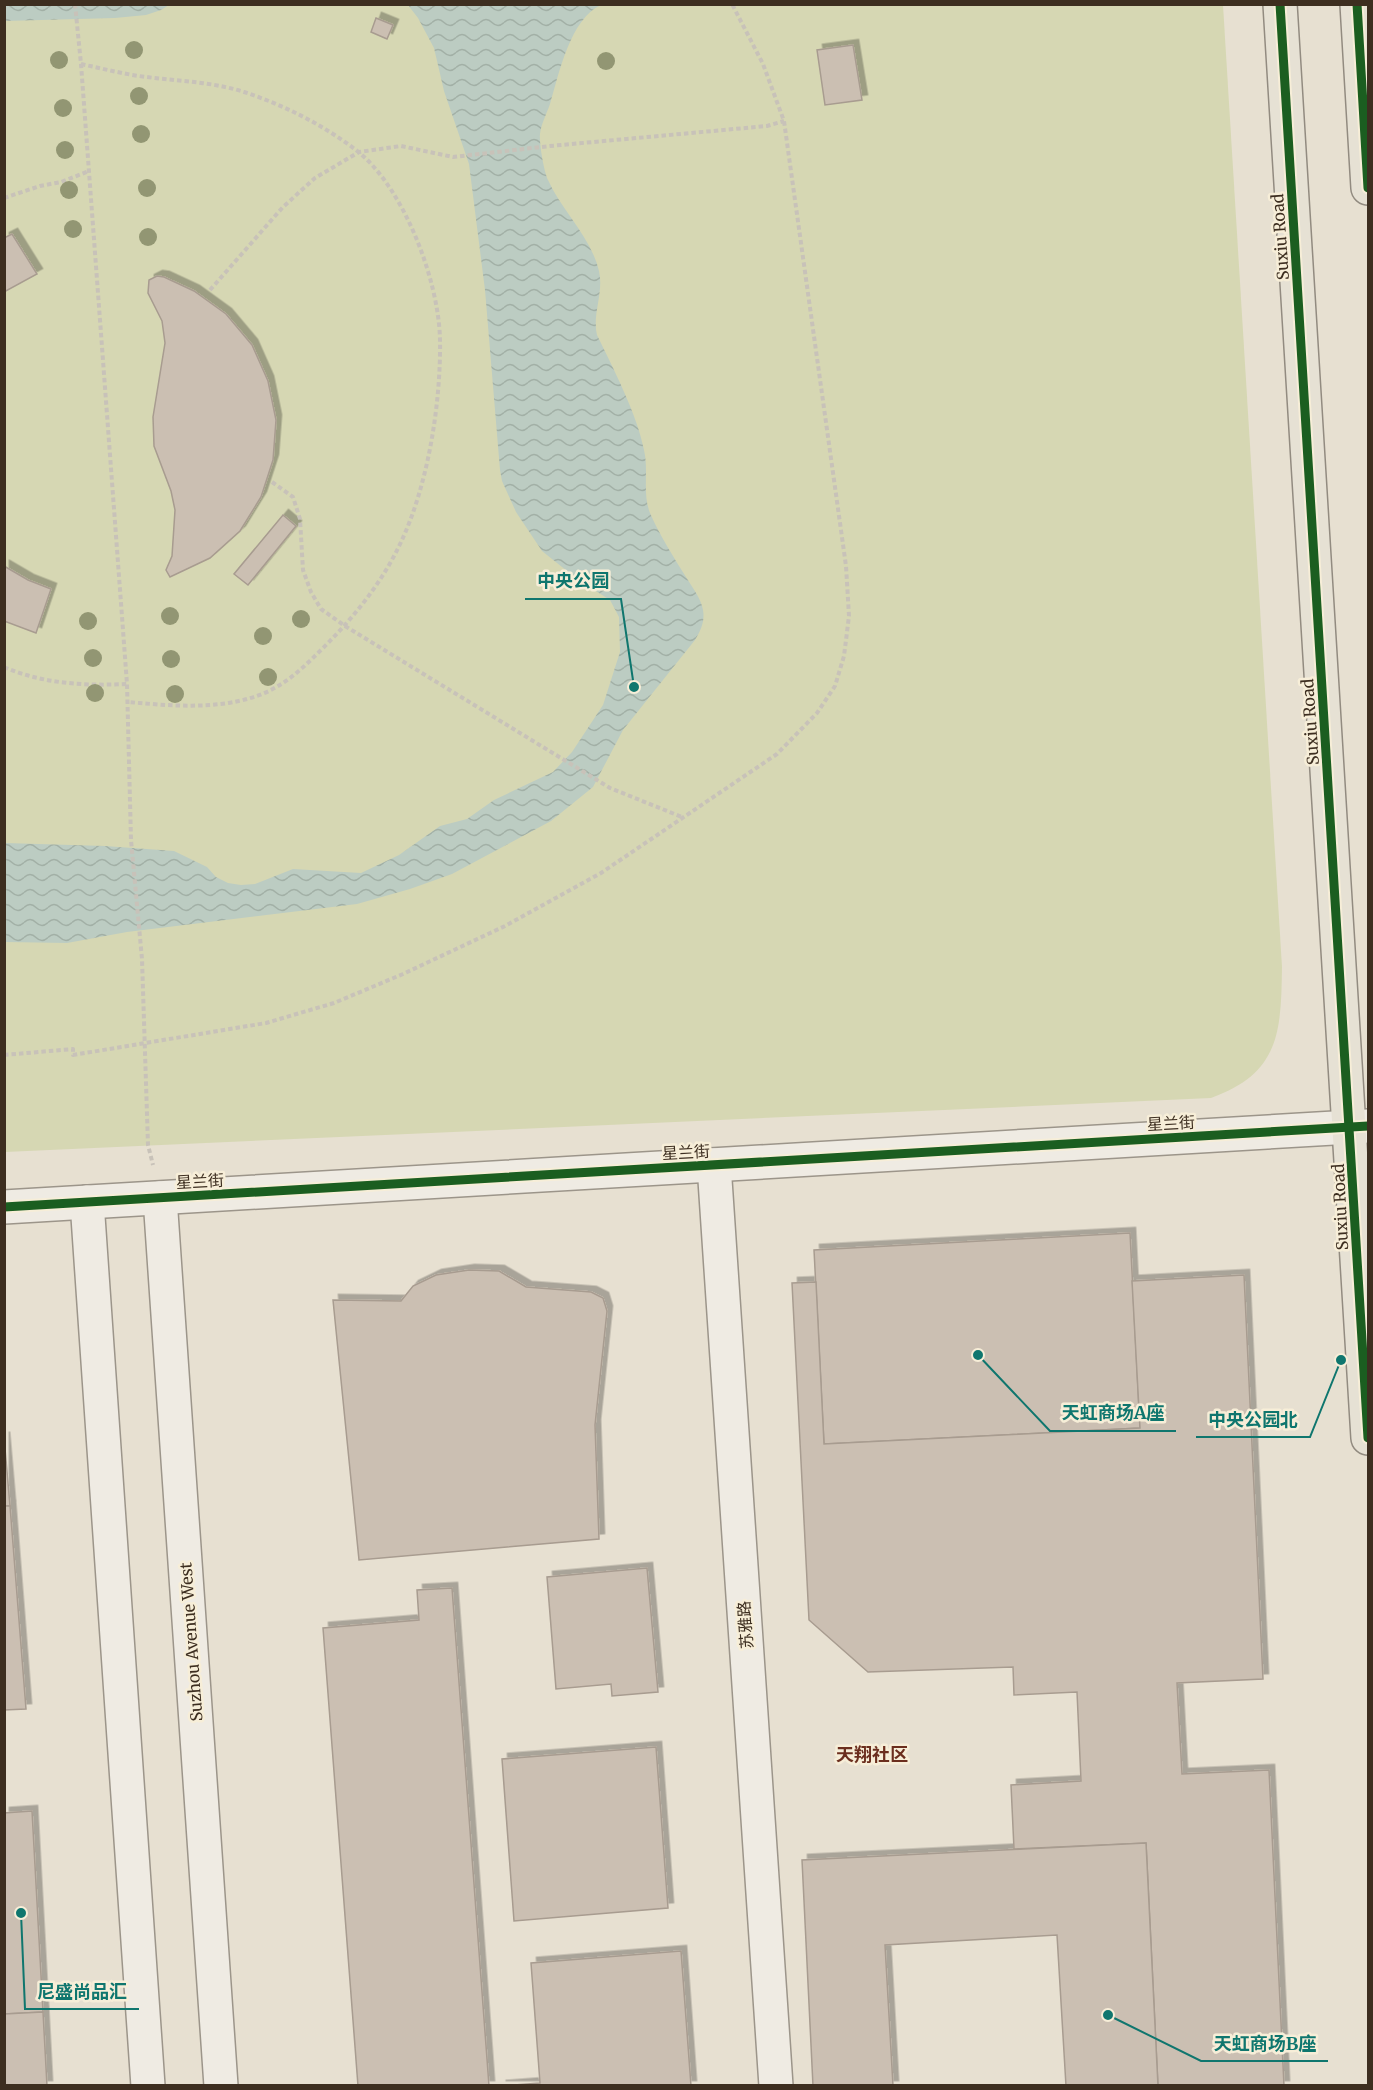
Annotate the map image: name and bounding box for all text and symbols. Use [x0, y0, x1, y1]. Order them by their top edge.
street label: Suxiu Road [1267, 193, 1293, 281]
callout: 中央公园 [525, 563, 621, 599]
text: 中央公园 [537, 569, 609, 592]
street label: Suxiu Road [1297, 678, 1323, 766]
street label: 星兰街 [1147, 1112, 1195, 1134]
street label: 星兰街 [662, 1141, 710, 1163]
street label: Suxiu Road [1328, 1163, 1352, 1251]
street label: 星兰街 [176, 1170, 224, 1192]
callout: 天虹商场A座 [1050, 1395, 1176, 1431]
text: 天虹商场A座 [1062, 1401, 1164, 1424]
callout: 中央公园北 [1196, 1401, 1310, 1437]
text: 中央公园北 [1208, 1408, 1298, 1431]
street label: Suzhou Avenue West [175, 1561, 207, 1722]
street label: 苏雅路 [733, 1600, 757, 1650]
district label: 天翔社区 [836, 1743, 908, 1766]
callout: 尼盛尚品汇 [25, 1973, 139, 2009]
text: 尼盛尚品汇 [37, 1980, 127, 2003]
callout: 天虹商场B座 [1201, 2025, 1328, 2061]
text: 天虹商场B座 [1214, 2032, 1316, 2055]

